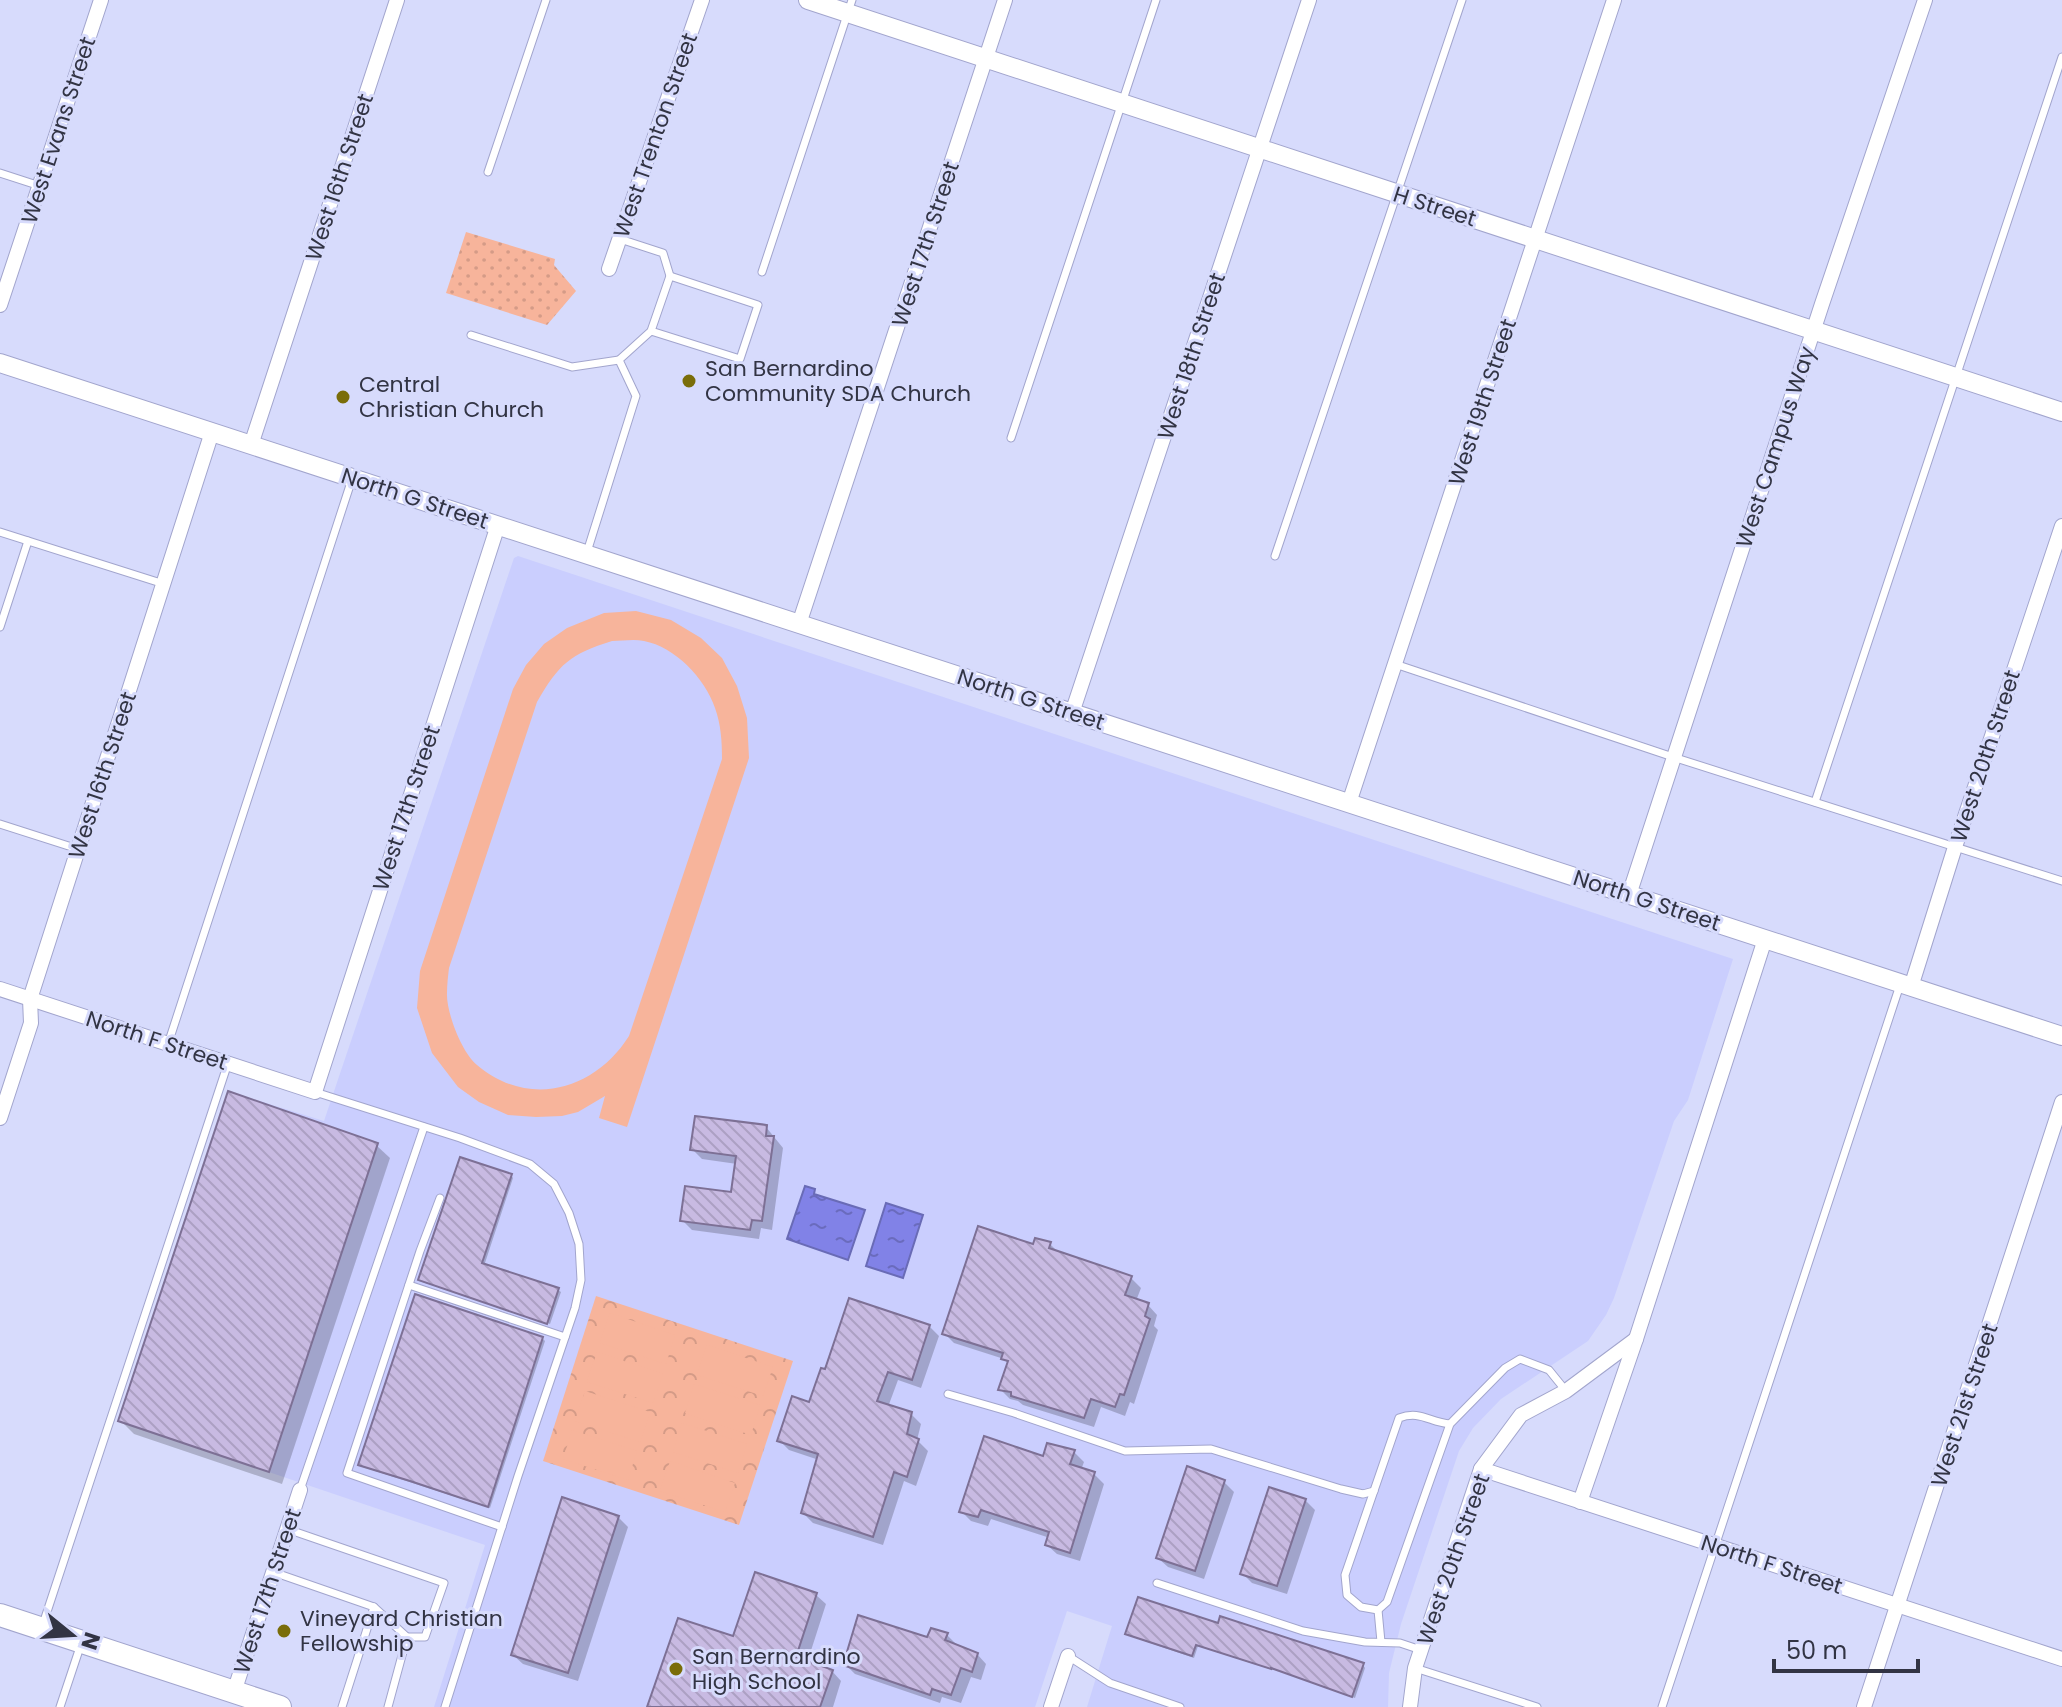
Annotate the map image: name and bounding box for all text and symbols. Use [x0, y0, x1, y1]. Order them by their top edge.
street label: West Trenton Street [606, 29, 705, 242]
street label: West Evans Street [14, 33, 103, 228]
street label: West 16th Street [298, 90, 381, 265]
street label: West 17th Street [884, 158, 967, 331]
street label: H Street [1389, 179, 1480, 234]
street label: West 18th Street [1150, 269, 1233, 444]
street label: West 19th Street [1441, 315, 1524, 490]
street label: West Campus Way [1728, 342, 1823, 552]
place label: San Bernardino Community SDA Church [705, 353, 971, 409]
place label: Central Christian Church [359, 369, 544, 425]
marker: San Bernardino Community SDA Church [680, 372, 698, 390]
marker: Central Christian Church [334, 388, 352, 406]
street label: North G Street [337, 460, 492, 537]
street label: North G Street [953, 661, 1108, 738]
street label: West 20th Street [1943, 666, 2028, 846]
street label: West 16th Street [61, 688, 144, 863]
street label: West 17th Street [365, 722, 448, 895]
street label: North G Street [1569, 862, 1724, 939]
street label: North F Street [82, 1003, 232, 1078]
street label: West 21st Street [1923, 1320, 2005, 1491]
street label: West 20th Street [1410, 1469, 1497, 1649]
street label: West 17th Street [226, 1505, 309, 1678]
street label: North F Street [1697, 1527, 1847, 1602]
north arrow [32, 1595, 112, 1675]
place label: Vineyard Christian Fellowship [300, 1603, 503, 1659]
marker: Vineyard Christian Fellowship [275, 1622, 293, 1640]
scale bar [1774, 1623, 1918, 1673]
text: N [73, 1628, 108, 1654]
text: 50 m [1786, 1634, 1847, 1667]
place label: San Bernardino High School [692, 1641, 861, 1697]
marker: San Bernardino High School [667, 1660, 685, 1678]

